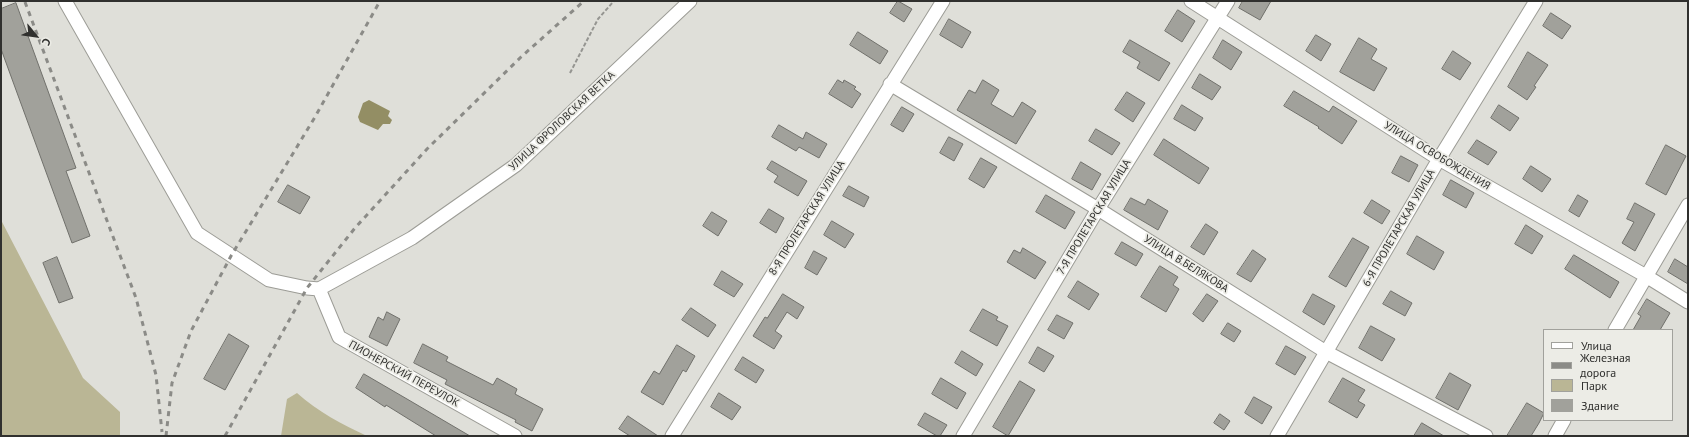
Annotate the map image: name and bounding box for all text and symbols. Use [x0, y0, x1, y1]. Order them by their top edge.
north arrow [16, 16, 56, 56]
text: С [39, 36, 54, 48]
street label: УЛИЦА ФРОЛОВСКАЯ ВЕТКА [506, 68, 618, 174]
street label: УЛИЦА ОСВОБОЖДЕНИЯ [1381, 119, 1493, 193]
street label: 7-Я ПРОЛЕТАРСКАЯ УЛИЦА [1054, 157, 1134, 277]
street label: 8-Я ПРОЛЕТАРСКАЯ УЛИЦА [766, 158, 848, 278]
street label: 6-Я ПРОЛЕТАРСКАЯ УЛИЦА [1360, 167, 1438, 289]
street label: УЛИЦА В.БЕЛЯКОВА [1141, 233, 1231, 295]
legend [1543, 329, 1673, 421]
street label: ПИОНЕРСКИЙ ПЕРЕУЛОК [346, 338, 462, 410]
text: Улица [1581, 338, 1612, 353]
text: Железная дорога [1580, 350, 1631, 380]
text: Парк [1581, 378, 1607, 393]
text: Здание [1581, 398, 1619, 413]

